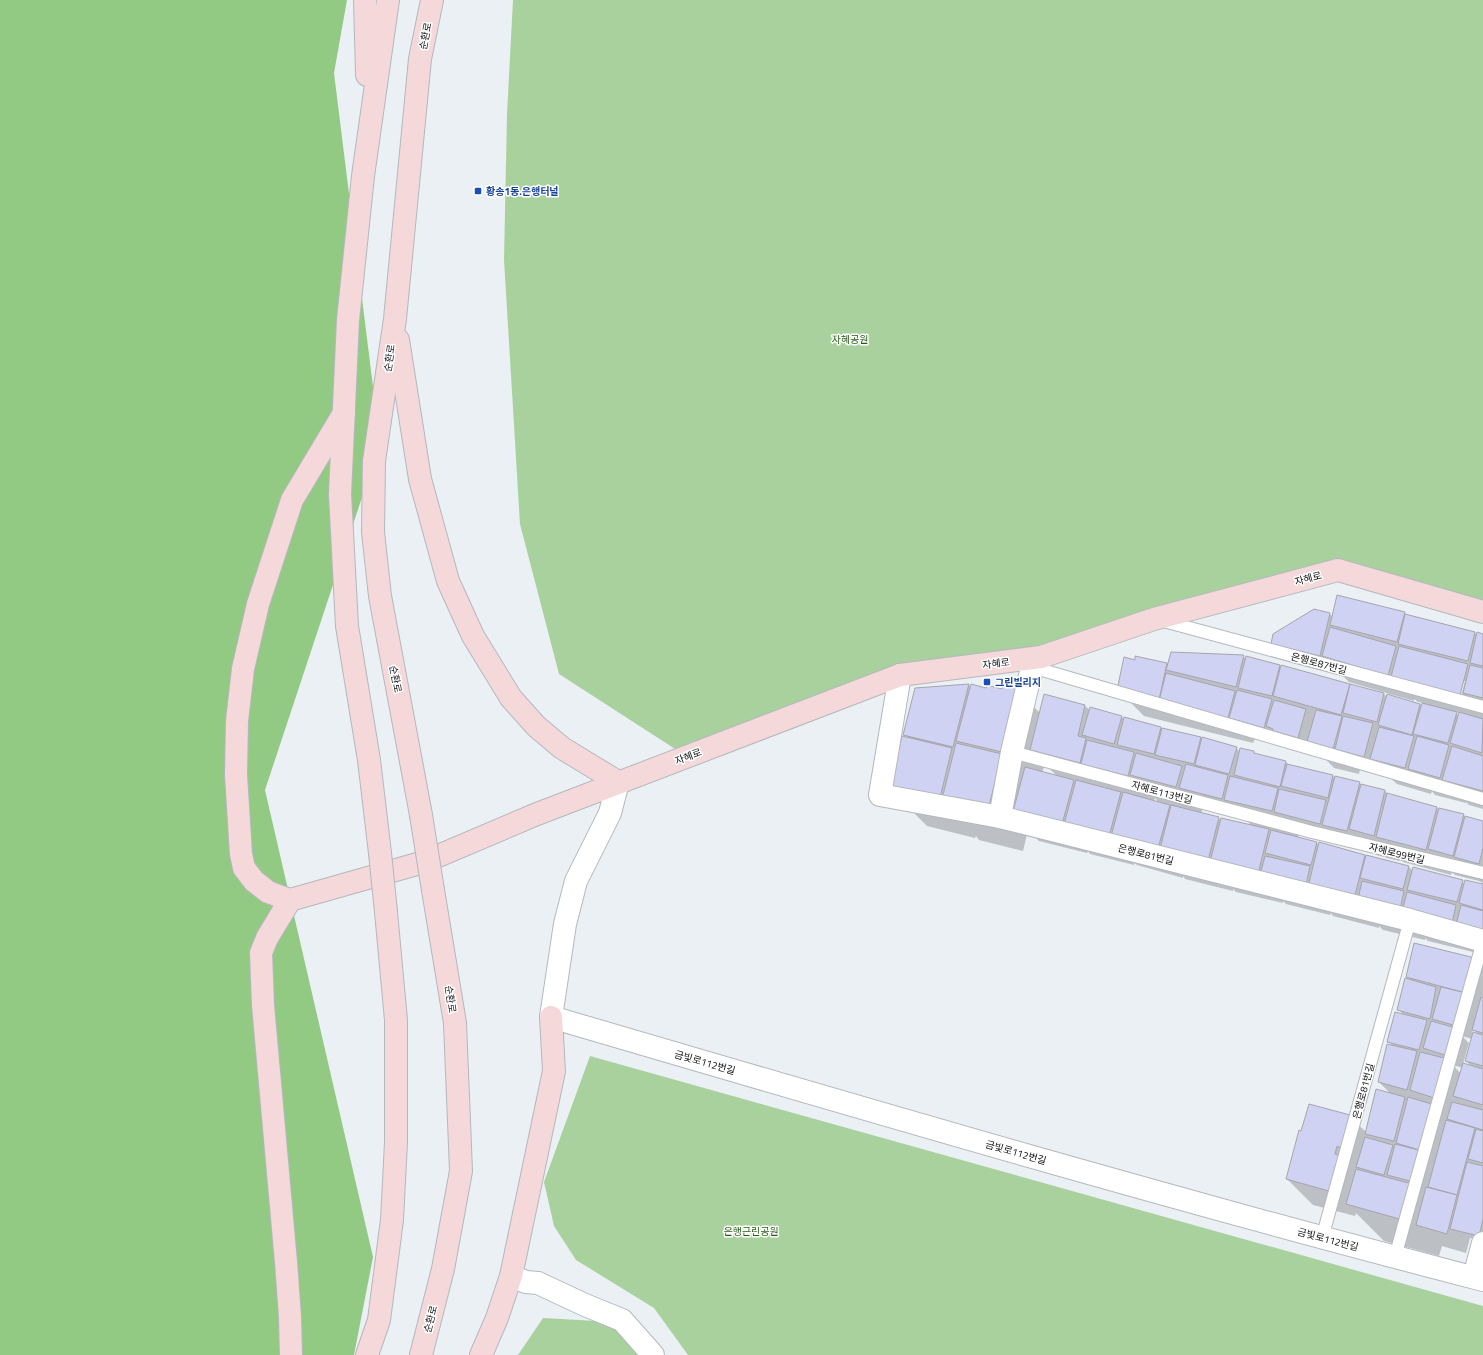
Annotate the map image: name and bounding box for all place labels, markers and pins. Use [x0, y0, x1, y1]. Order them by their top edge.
place label: 황송1동.은행터널 [486, 184, 559, 199]
marker: 황송1동.은행터널 [473, 186, 483, 196]
place label: 그린빌리지 [995, 675, 1041, 690]
marker: 그린빌리지 [982, 677, 992, 687]

